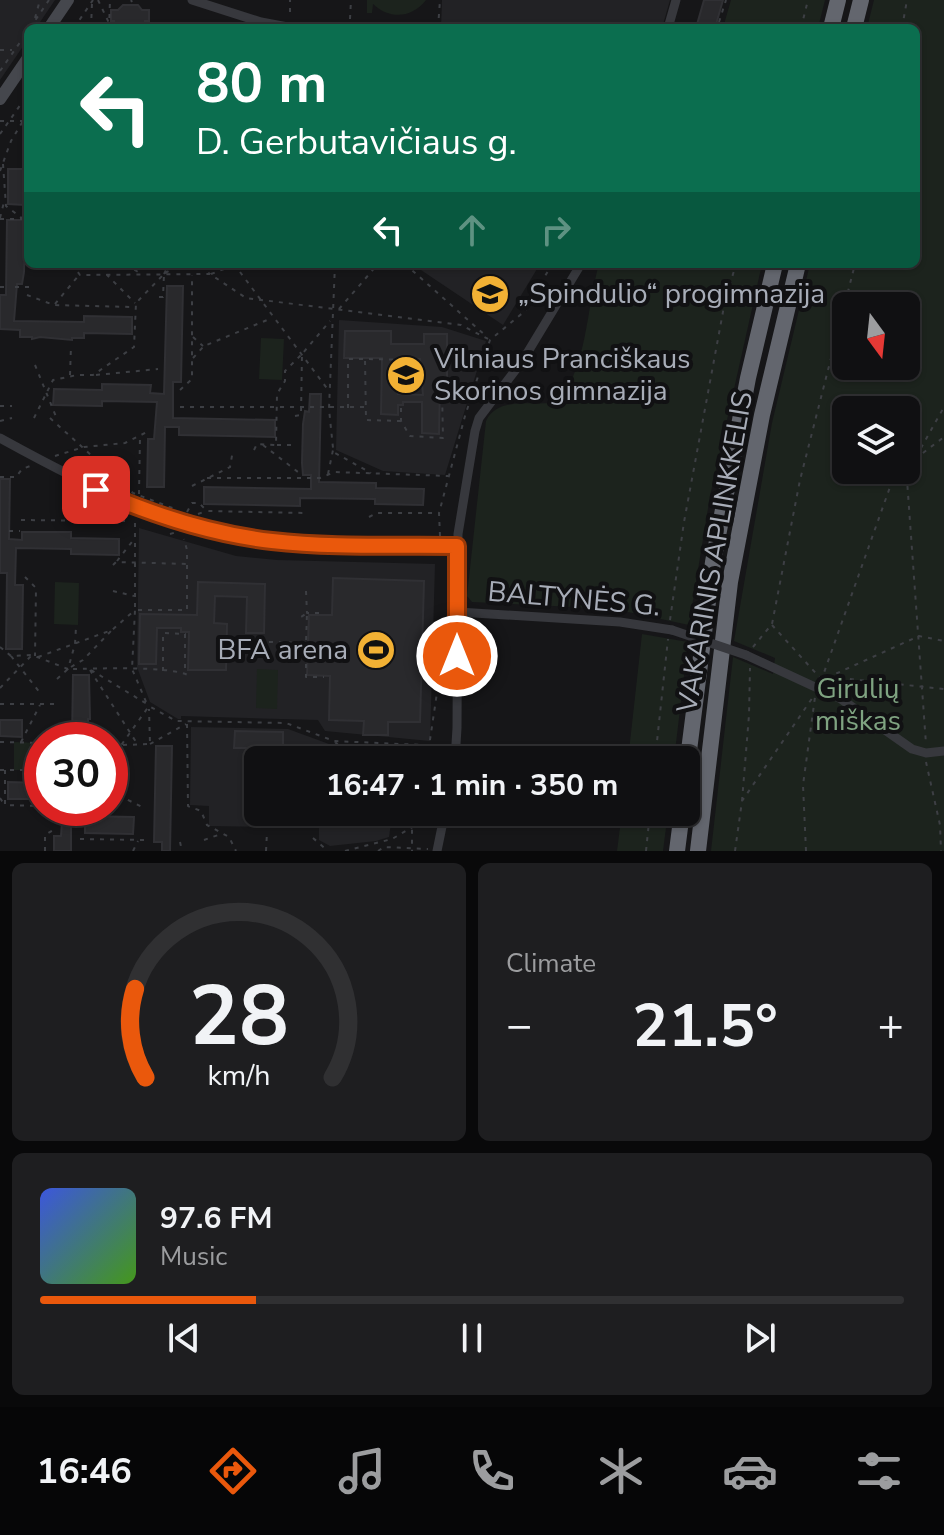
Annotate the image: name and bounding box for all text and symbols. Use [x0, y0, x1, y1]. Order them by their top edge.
text: 80 m [196, 45, 327, 122]
icon: left [64, 56, 168, 160]
text: D. Gerbutavičiaus g. [196, 118, 517, 167]
icon: left [366, 208, 410, 252]
icon: ahead [450, 208, 494, 252]
icon: right [534, 208, 578, 252]
school or university icon: „Spindulio“ progimnazija [469, 273, 511, 315]
place label: „Spindulio“ progimnazija [518, 275, 825, 313]
north arrow [832, 292, 920, 380]
map controls [832, 292, 920, 484]
place label: Vilniaus Pranciškaus Skorinos gimnazija [433, 340, 691, 410]
school or university icon: Vilniaus Pranciškaus Skorinos gimnazija [385, 354, 427, 396]
street label: VAKARINIS APLINKKELIS [668, 388, 762, 717]
button: layers [832, 396, 920, 484]
pin [62, 456, 130, 524]
icon: arrive [74, 468, 118, 512]
street label: BALTYNĖS G. [486, 573, 662, 625]
position arrow [415, 614, 499, 698]
sports icon: BFA arena [355, 629, 397, 671]
place label: BFA arena [217, 631, 348, 669]
park label: Girulių miškas [815, 670, 901, 740]
speed limit sign: 30 [24, 722, 128, 826]
text: 16:47 · 1 min · 350 m [326, 765, 618, 806]
text: Climate [506, 946, 596, 981]
text: 28 [189, 960, 289, 1073]
text: 21.5° [632, 985, 778, 1067]
text: − [506, 996, 532, 1056]
text: + [878, 996, 904, 1056]
text: km/h [208, 1056, 270, 1095]
text: 97.6 FM [160, 1198, 272, 1239]
text: Music [160, 1239, 227, 1274]
icon: previous [162, 1316, 206, 1360]
icon: pause [450, 1316, 494, 1360]
icon: next [738, 1316, 782, 1360]
icon: directions [205, 1443, 261, 1499]
icon: music [334, 1443, 390, 1499]
icon: phone [464, 1443, 520, 1499]
icon: climate [593, 1443, 649, 1499]
icon: car [722, 1443, 778, 1499]
icon: filters [851, 1443, 907, 1499]
text: 16:46 [37, 1447, 132, 1496]

